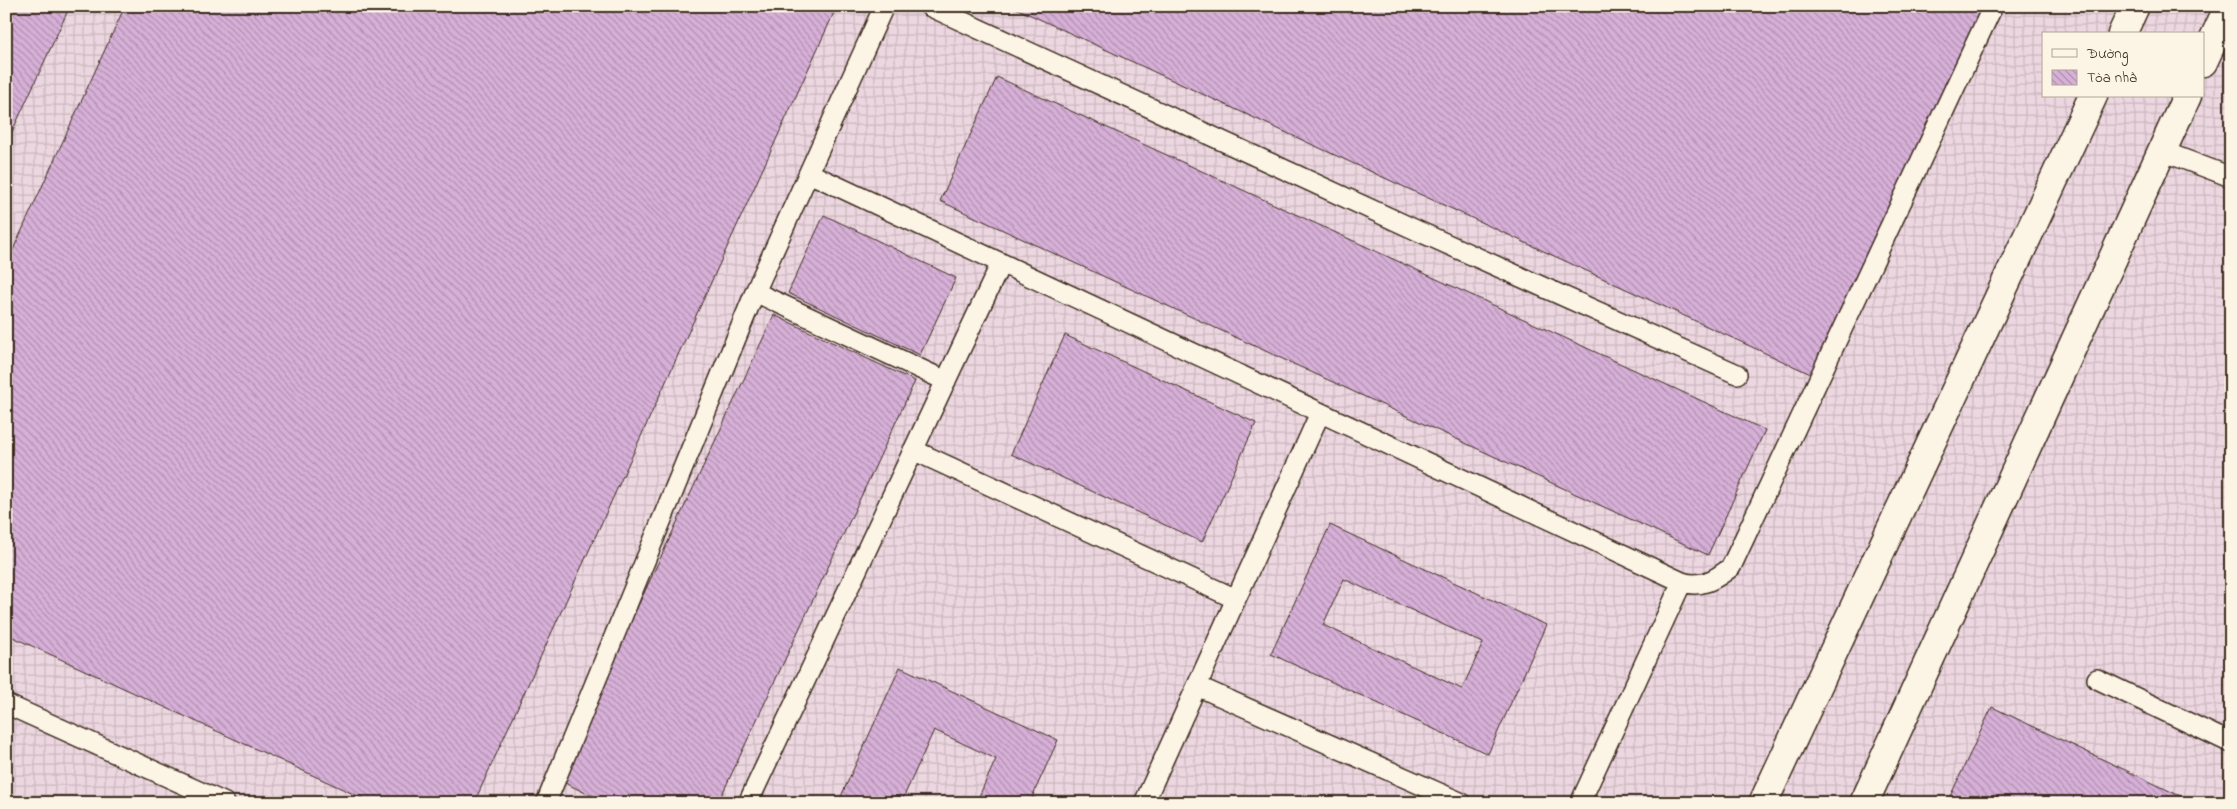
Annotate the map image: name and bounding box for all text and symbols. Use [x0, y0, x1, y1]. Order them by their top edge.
legend [2042, 32, 2204, 98]
text: Đường [2086, 43, 2129, 66]
text: Tòa nhà [2087, 67, 2137, 89]

